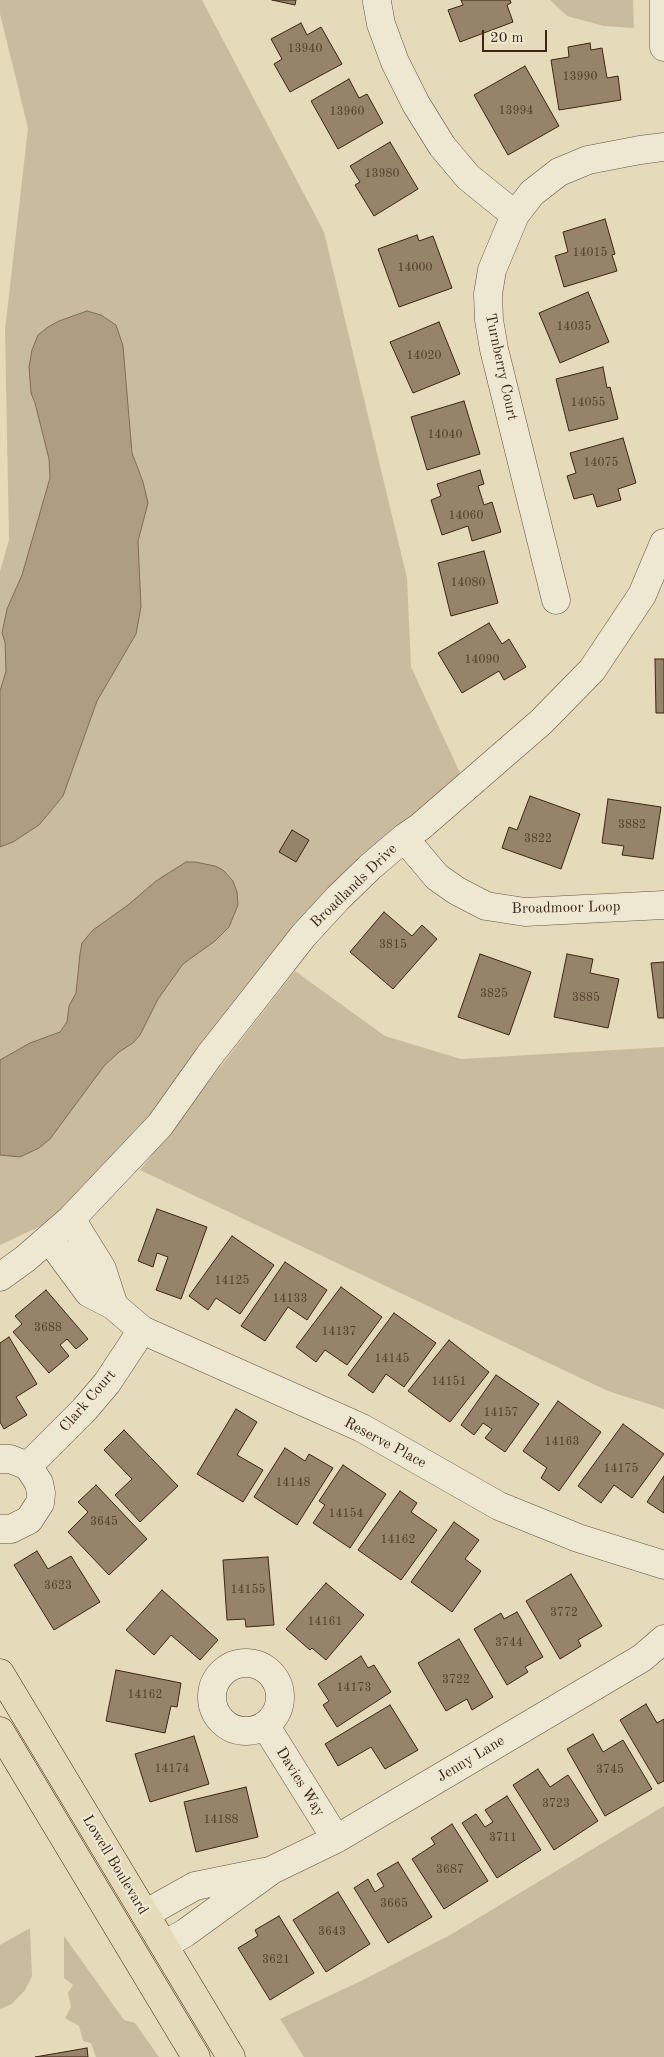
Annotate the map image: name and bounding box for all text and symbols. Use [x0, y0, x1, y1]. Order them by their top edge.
scale bar [484, 20, 549, 52]
text: 20 m [490, 31, 524, 46]
house number: 13940 [288, 42, 322, 56]
house number: 13990 [563, 70, 597, 84]
house number: 13994 [499, 104, 533, 118]
house number: 13960 [330, 105, 364, 119]
house number: 13980 [365, 167, 399, 181]
house number: 14015 [573, 246, 607, 260]
house number: 14000 [398, 261, 432, 275]
street label: Turnberry Court [481, 312, 521, 422]
house number: 14035 [557, 320, 591, 334]
house number: 14020 [407, 349, 441, 363]
house number: 14055 [571, 396, 605, 410]
house number: 14040 [428, 428, 462, 442]
house number: 14075 [584, 456, 618, 470]
house number: 14060 [449, 509, 483, 523]
house number: 14080 [451, 576, 485, 590]
house number: 14090 [465, 653, 499, 667]
house number: 3882 [618, 818, 646, 832]
house number: 3822 [524, 832, 552, 846]
street label: Broadlands Drive [307, 840, 401, 932]
street label: Broadmoor Loop [511, 898, 621, 918]
house number: 3815 [379, 938, 407, 952]
house number: 3825 [480, 987, 508, 1001]
house number: 3885 [572, 991, 600, 1005]
house number: 14125 [215, 1274, 249, 1288]
house number: 14133 [273, 1292, 307, 1306]
house number: 3688 [34, 1321, 62, 1335]
house number: 14137 [322, 1325, 356, 1339]
house number: 14145 [375, 1352, 409, 1366]
street label: Clark Court [56, 1366, 120, 1436]
house number: 14151 [432, 1375, 466, 1389]
house number: 14157 [484, 1406, 518, 1420]
street label: Reserve Place [341, 1414, 429, 1472]
house number: 14163 [545, 1435, 579, 1449]
house number: 14175 [604, 1462, 638, 1476]
house number: 14148 [276, 1476, 310, 1490]
house number: 14154 [329, 1507, 363, 1521]
house number: 3645 [90, 1515, 118, 1529]
house number: 14162 [381, 1533, 415, 1547]
house number: 3623 [44, 1579, 72, 1593]
house number: 14155 [231, 1583, 265, 1597]
house number: 3772 [550, 1606, 578, 1620]
house number: 14161 [308, 1615, 342, 1629]
house number: 3744 [495, 1636, 523, 1650]
house number: 3722 [442, 1673, 470, 1687]
house number: 14173 [337, 1681, 371, 1695]
house number: 14162 [128, 1688, 162, 1702]
street label: Jenny Lane [434, 1732, 508, 1786]
street label: Davies Way [272, 1744, 328, 1820]
house number: 14174 [155, 1762, 189, 1776]
house number: 3745 [596, 1763, 624, 1777]
house number: 3723 [542, 1797, 570, 1811]
street label: Lowell Boulevard [78, 1812, 152, 1918]
house number: 14188 [204, 1813, 238, 1827]
house number: 3711 [489, 1831, 517, 1845]
house number: 3687 [436, 1863, 464, 1877]
house number: 3665 [380, 1897, 408, 1911]
house number: 3643 [318, 1925, 346, 1939]
house number: 3621 [262, 1953, 290, 1967]

